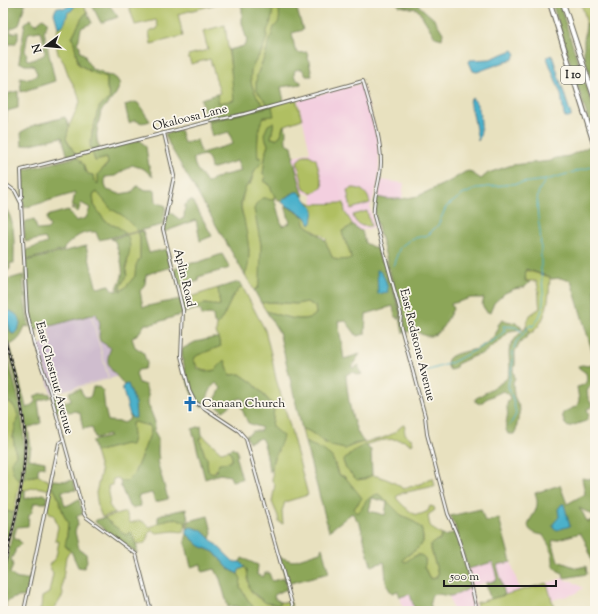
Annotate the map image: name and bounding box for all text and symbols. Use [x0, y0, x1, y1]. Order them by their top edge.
north arrow [26, 26, 66, 66]
text: N [28, 42, 47, 56]
road number: I 10 [561, 66, 585, 84]
street label: Okaloosa Lane [151, 100, 230, 136]
street label: Aplin Road [169, 247, 200, 309]
street label: East Redstone Avenue [394, 287, 440, 404]
street label: East Chestnut Avenue [30, 320, 78, 437]
church icon: Canaan Church [181, 395, 199, 413]
place label: Canaan Church [202, 395, 285, 413]
scale bar [444, 562, 556, 588]
text: 500 m [449, 568, 479, 586]

